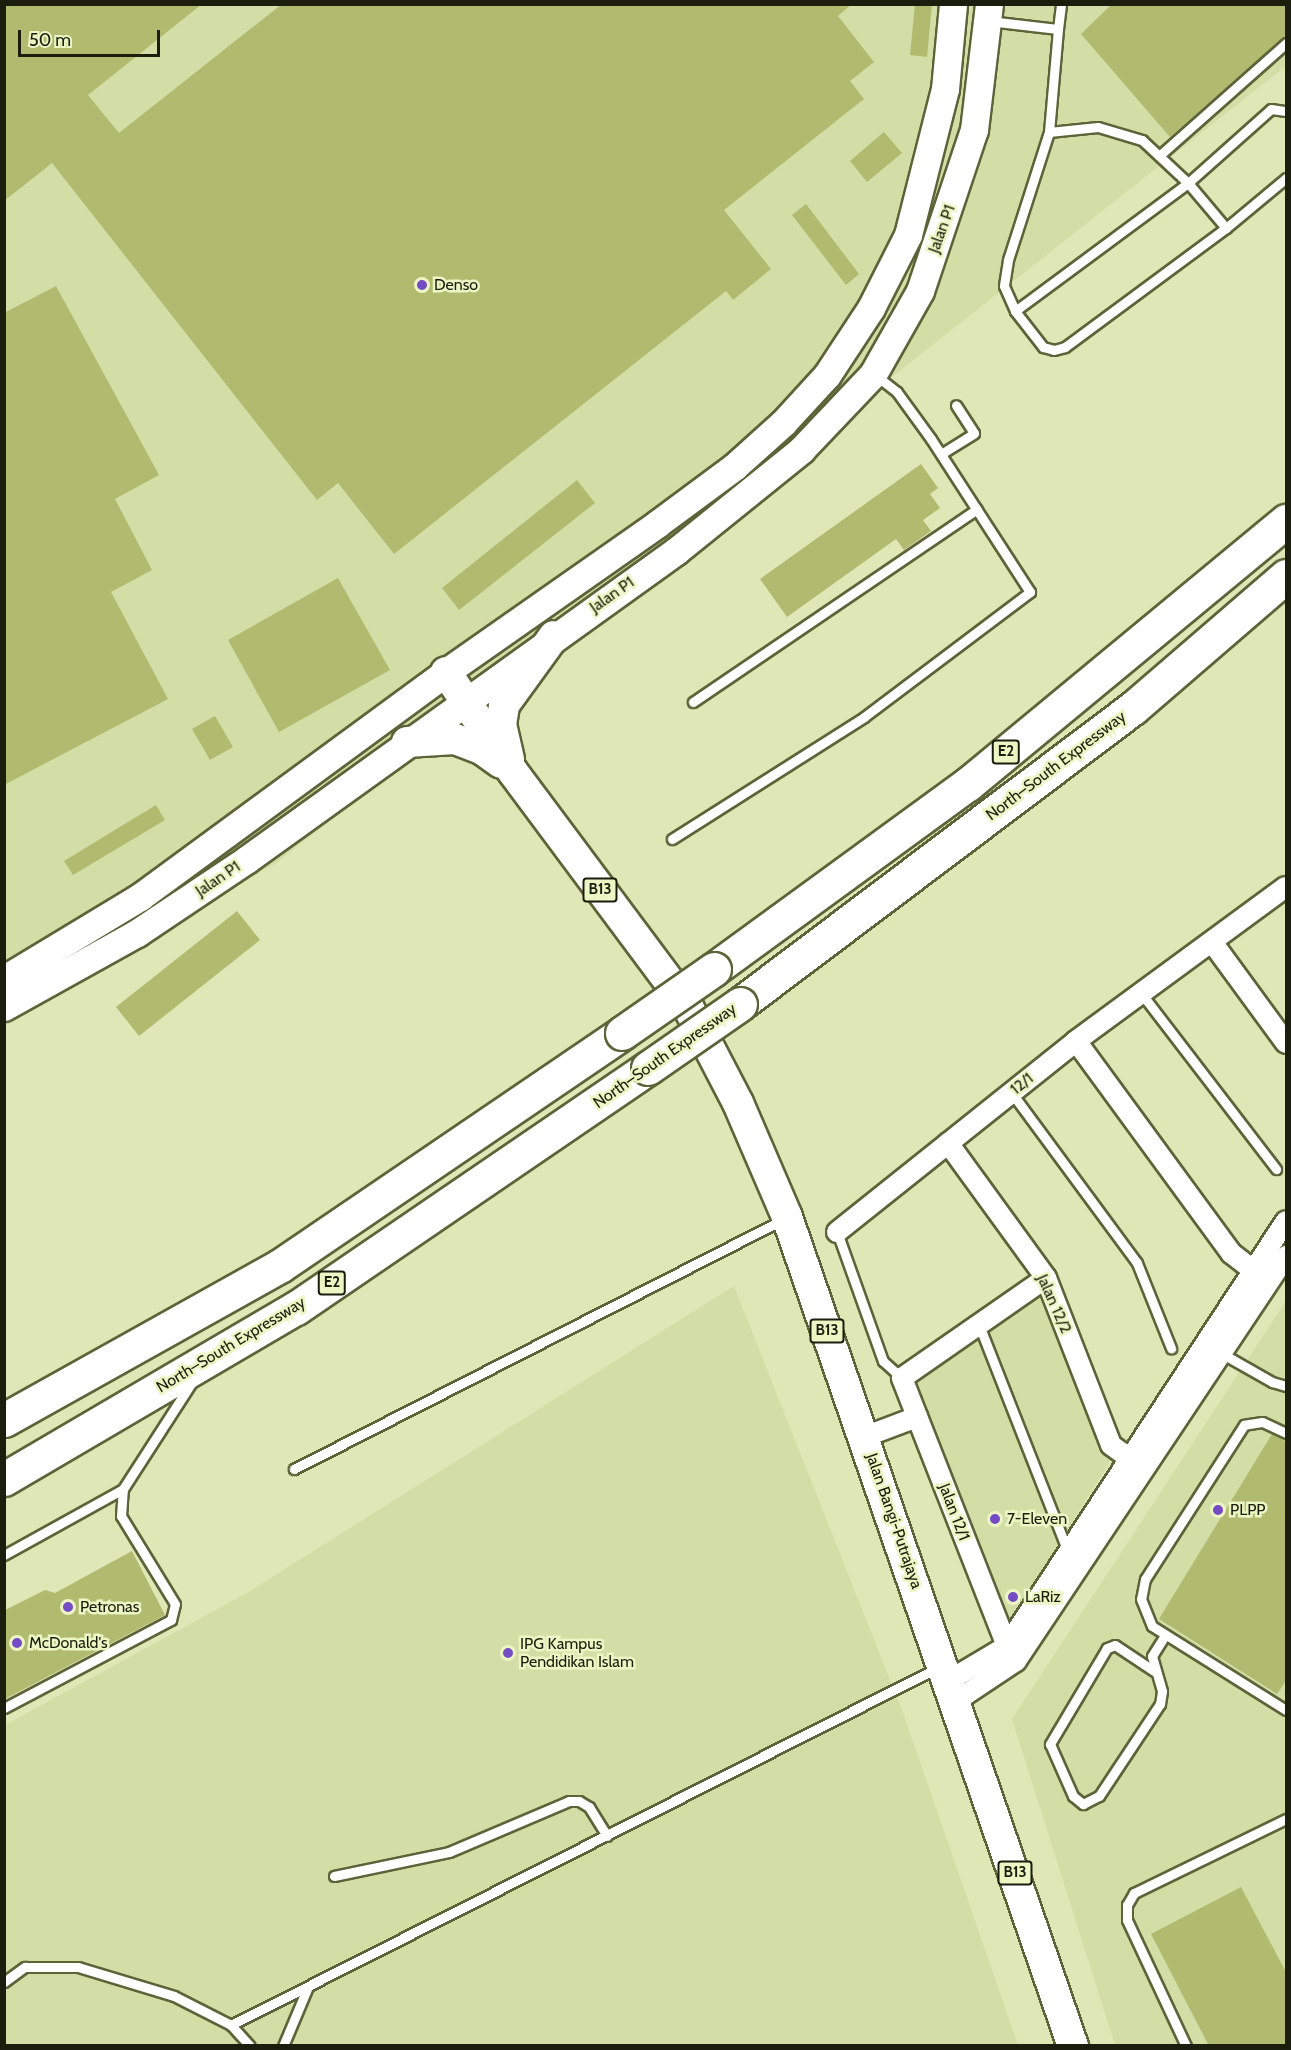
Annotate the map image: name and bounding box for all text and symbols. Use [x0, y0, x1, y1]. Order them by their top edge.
scale bar [21, 18, 164, 56]
text: 50 m [29, 29, 71, 51]
street label: Jalan P1 [924, 202, 960, 256]
place label: Denso [434, 275, 478, 295]
marker: Denso [415, 278, 429, 292]
street label: Jalan P1 [586, 573, 638, 617]
street label: North–South Expressway [982, 707, 1130, 825]
road number: E2 [991, 740, 1021, 764]
street label: Jalan P1 [192, 857, 244, 901]
road number: B13 [582, 878, 618, 902]
street label: North–South Expressway [590, 999, 740, 1113]
street label: 12/1 [1007, 1069, 1037, 1099]
road number: E2 [317, 1271, 347, 1295]
street label: Jalan 12/2 [1032, 1271, 1076, 1337]
street label: North–South Expressway [153, 1293, 309, 1397]
road number: B13 [809, 1319, 845, 1343]
street label: Jalan Bangi-Putrajaya [862, 1451, 926, 1591]
street label: Jalan 12/1 [934, 1481, 974, 1543]
place label: PLPP [1230, 1500, 1265, 1520]
marker: PLPP [1211, 1503, 1225, 1517]
place label: 7-Eleven [1007, 1509, 1067, 1529]
marker: 7-Eleven [988, 1512, 1002, 1526]
place label: LaRiz [1025, 1587, 1061, 1607]
marker: LaRiz [1006, 1590, 1020, 1604]
place label: Petronas [80, 1597, 139, 1617]
marker: Petronas [61, 1600, 75, 1614]
place label: McDonald's [29, 1633, 108, 1653]
place label: IPG Kampus Pendidikan Islam [520, 1634, 634, 1672]
marker: McDonald's [10, 1636, 24, 1650]
marker: IPG Kampus Pendidikan Islam [501, 1646, 515, 1660]
road number: B13 [997, 1861, 1033, 1885]

